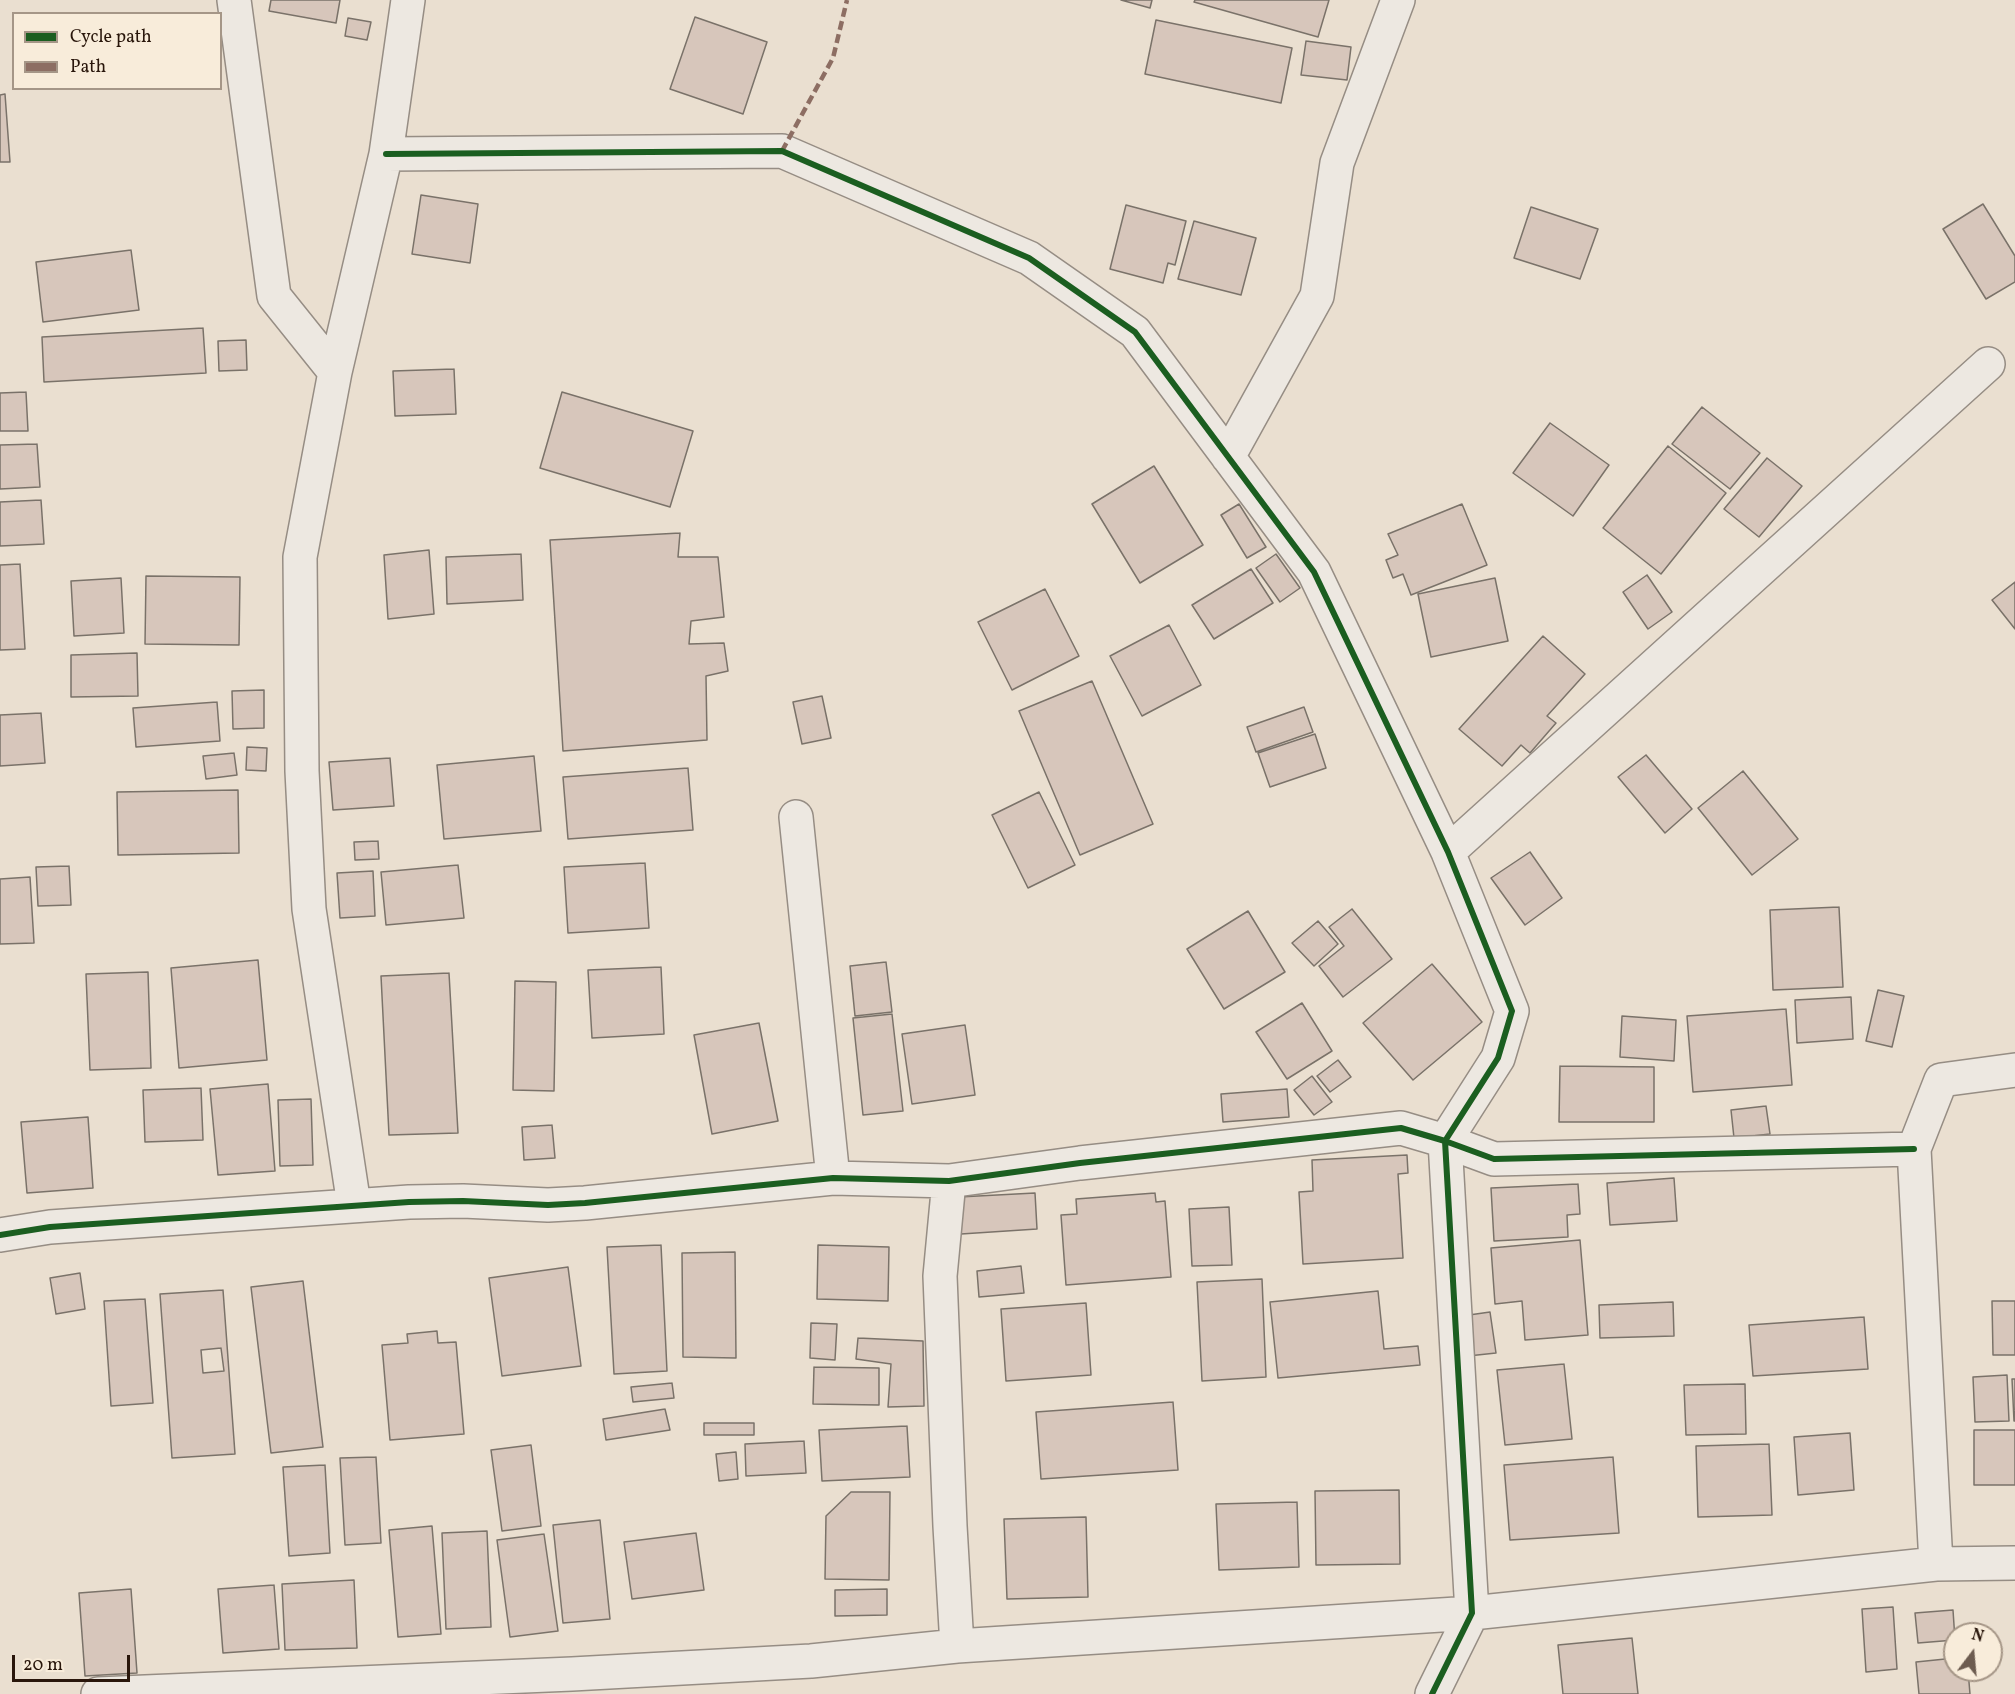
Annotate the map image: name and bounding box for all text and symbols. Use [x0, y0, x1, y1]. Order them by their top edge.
legend [12, 12, 222, 90]
text: Cycle path [70, 25, 152, 50]
text: Path [70, 55, 106, 80]
north arrow [1943, 1622, 2003, 1682]
text: N [1969, 1624, 1986, 1649]
scale bar [15, 1643, 134, 1681]
text: 20 m [23, 1653, 63, 1678]

